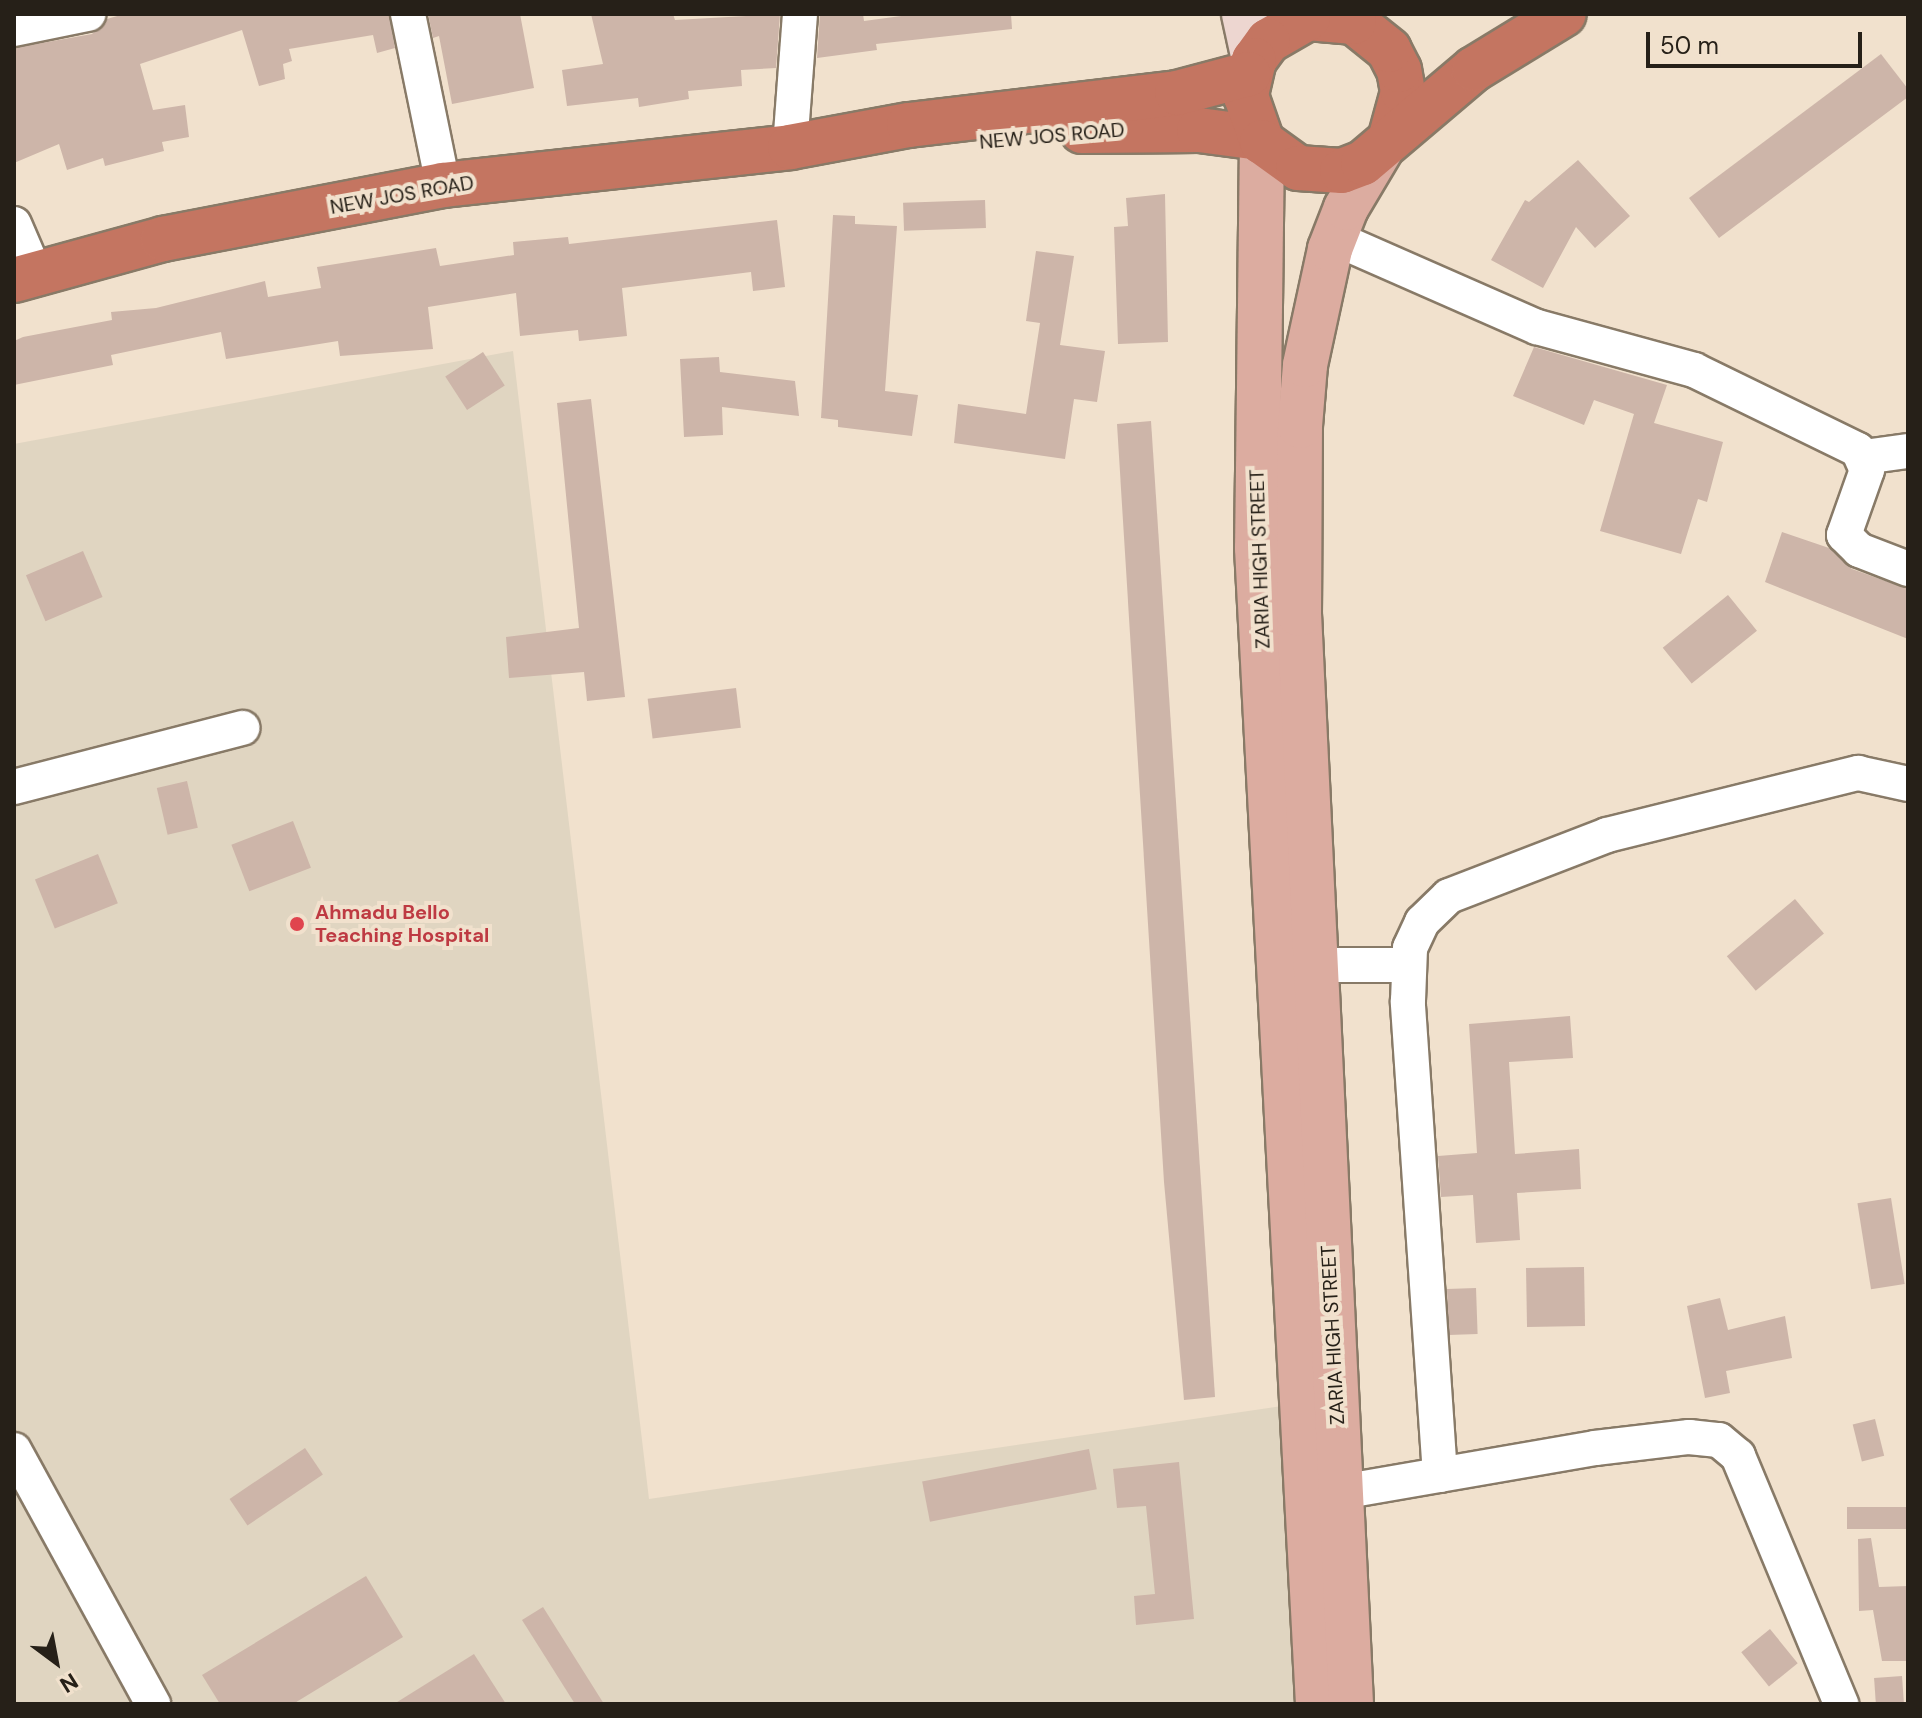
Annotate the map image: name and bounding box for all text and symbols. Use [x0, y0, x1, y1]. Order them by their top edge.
scale bar [1650, 16, 1866, 66]
text: 50 m [1660, 30, 1719, 61]
street label: NEW JOS ROAD [978, 118, 1126, 154]
street label: NEW JOS ROAD [328, 171, 476, 219]
street label: ZARIA HIGH STREET [1245, 469, 1275, 649]
place label: Ahmadu Bello Teaching Hospital [315, 900, 489, 947]
marker: Ahmadu Bello Teaching Hospital [286, 913, 308, 935]
street label: ZARIA HIGH STREET [1316, 1245, 1350, 1425]
north arrow [16, 1622, 96, 1702]
text: N [55, 1666, 83, 1699]

